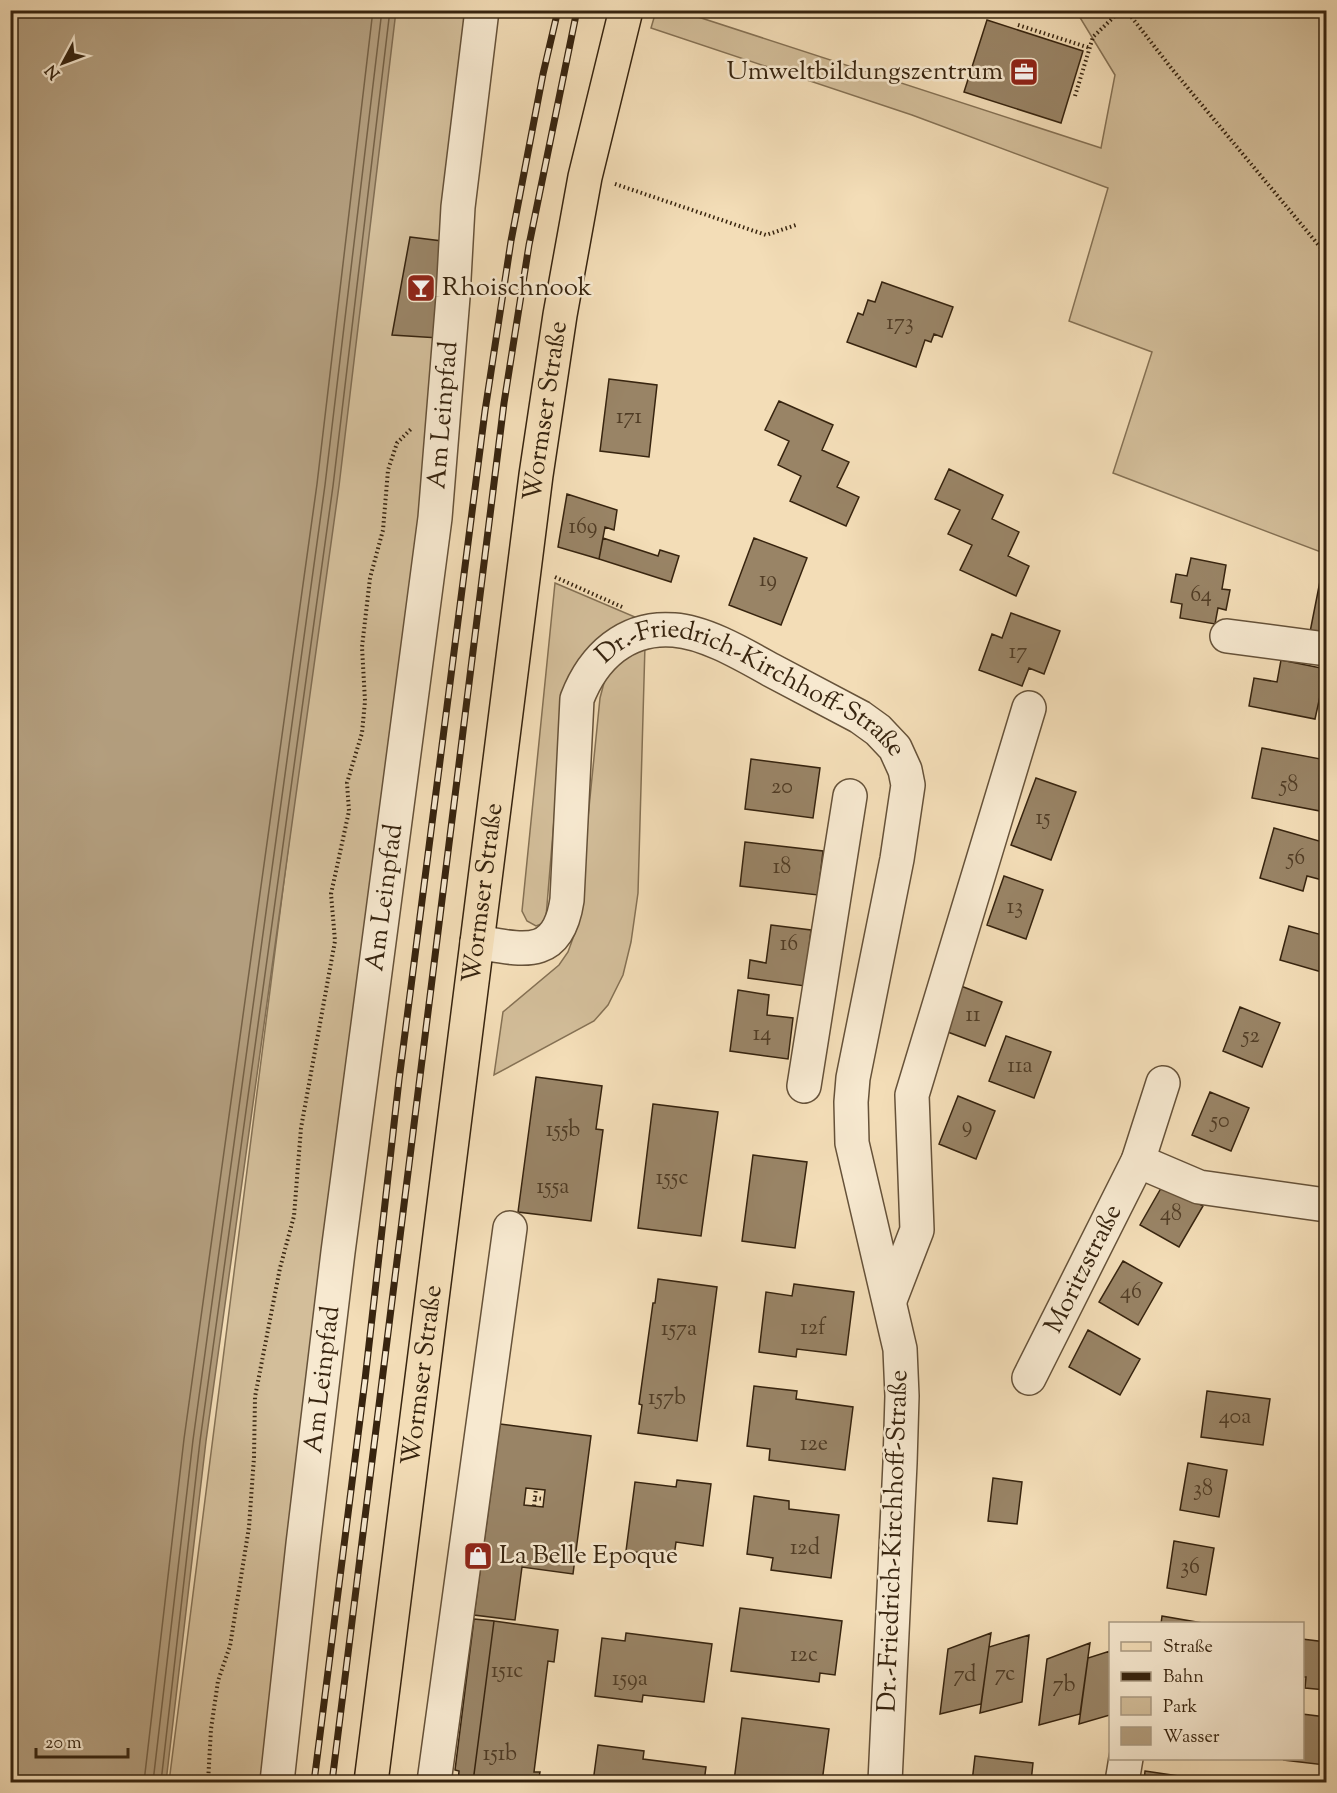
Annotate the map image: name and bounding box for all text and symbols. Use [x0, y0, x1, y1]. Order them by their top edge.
north arrow [33, 33, 93, 93]
place label: Umweltbildungszentrum [727, 54, 1003, 91]
office icon: Umweltbildungszentrum [1008, 56, 1040, 88]
text: N [41, 59, 66, 84]
place label: Rhoischnook [442, 270, 592, 307]
bar icon: Rhoischnook [405, 272, 437, 304]
house number: 173 [886, 308, 914, 340]
street label: Wormser Straße [514, 319, 577, 503]
street label: Am Leinpfad [419, 340, 468, 491]
house number: 171 [616, 402, 643, 434]
house number: 169 [568, 512, 598, 544]
house number: 19 [759, 565, 777, 597]
house number: 64 [1190, 580, 1212, 612]
street label: Dr.-Friedrich-Kirchhoff-Straße [588, 611, 915, 762]
house number: 17 [1009, 637, 1027, 669]
house number: 58 [1278, 770, 1298, 802]
house number: 20 [771, 772, 793, 804]
street label: Wormser Straße [454, 801, 513, 985]
house number: 15 [1035, 803, 1051, 835]
street label: Am Leinpfad [357, 821, 413, 973]
house number: 56 [1285, 843, 1305, 875]
house number: 18 [773, 852, 791, 884]
house number: 13 [1007, 892, 1023, 924]
house number: 16 [780, 929, 798, 961]
house number: 11 [966, 1000, 981, 1032]
house number: 14 [753, 1019, 771, 1051]
house number: 52 [1240, 1021, 1260, 1053]
house number: 11a [1007, 1051, 1033, 1083]
house number: 50 [1208, 1106, 1230, 1138]
house number: 9 [962, 1111, 972, 1143]
house number: 155b [546, 1115, 580, 1147]
house number: 155c [656, 1163, 688, 1195]
house number: 155a [537, 1172, 569, 1204]
street label: Moritzstraße [1036, 1198, 1132, 1340]
house number: 48 [1160, 1199, 1182, 1231]
house number: 46 [1120, 1277, 1142, 1309]
street label: Wormser Straße [393, 1283, 452, 1468]
street label: Am Leinpfad [296, 1303, 350, 1455]
house number: 12f [800, 1313, 827, 1345]
house number: 157a [661, 1314, 697, 1346]
street label: Dr.-Friedrich-Kirchhoff-Straße [870, 1369, 918, 1713]
house number: 157b [648, 1383, 686, 1415]
house number: 40a [1219, 1402, 1251, 1434]
house number: 12e [800, 1429, 828, 1461]
house number: 38 [1193, 1474, 1213, 1506]
house number: 12d [790, 1533, 820, 1565]
place label: La Belle Epoque [499, 1538, 678, 1575]
shop icon: La Belle Epoque [462, 1540, 494, 1572]
house number: 36 [1180, 1552, 1200, 1584]
legend [1109, 1622, 1304, 1760]
text: Straße [1163, 1635, 1213, 1661]
house number: 12c [790, 1640, 818, 1672]
house number: 151c [491, 1656, 523, 1688]
house number: 7c [995, 1659, 1015, 1691]
house number: 7d [953, 1660, 977, 1692]
house number: 159a [612, 1664, 648, 1696]
text: Bahn [1163, 1665, 1204, 1691]
house number: 7b [1053, 1670, 1075, 1702]
text: Park [1163, 1695, 1198, 1721]
scale bar [36, 1721, 128, 1759]
text: Wasser [1163, 1725, 1220, 1751]
text: 20 m [45, 1731, 82, 1757]
house number: 151b [483, 1739, 517, 1771]

